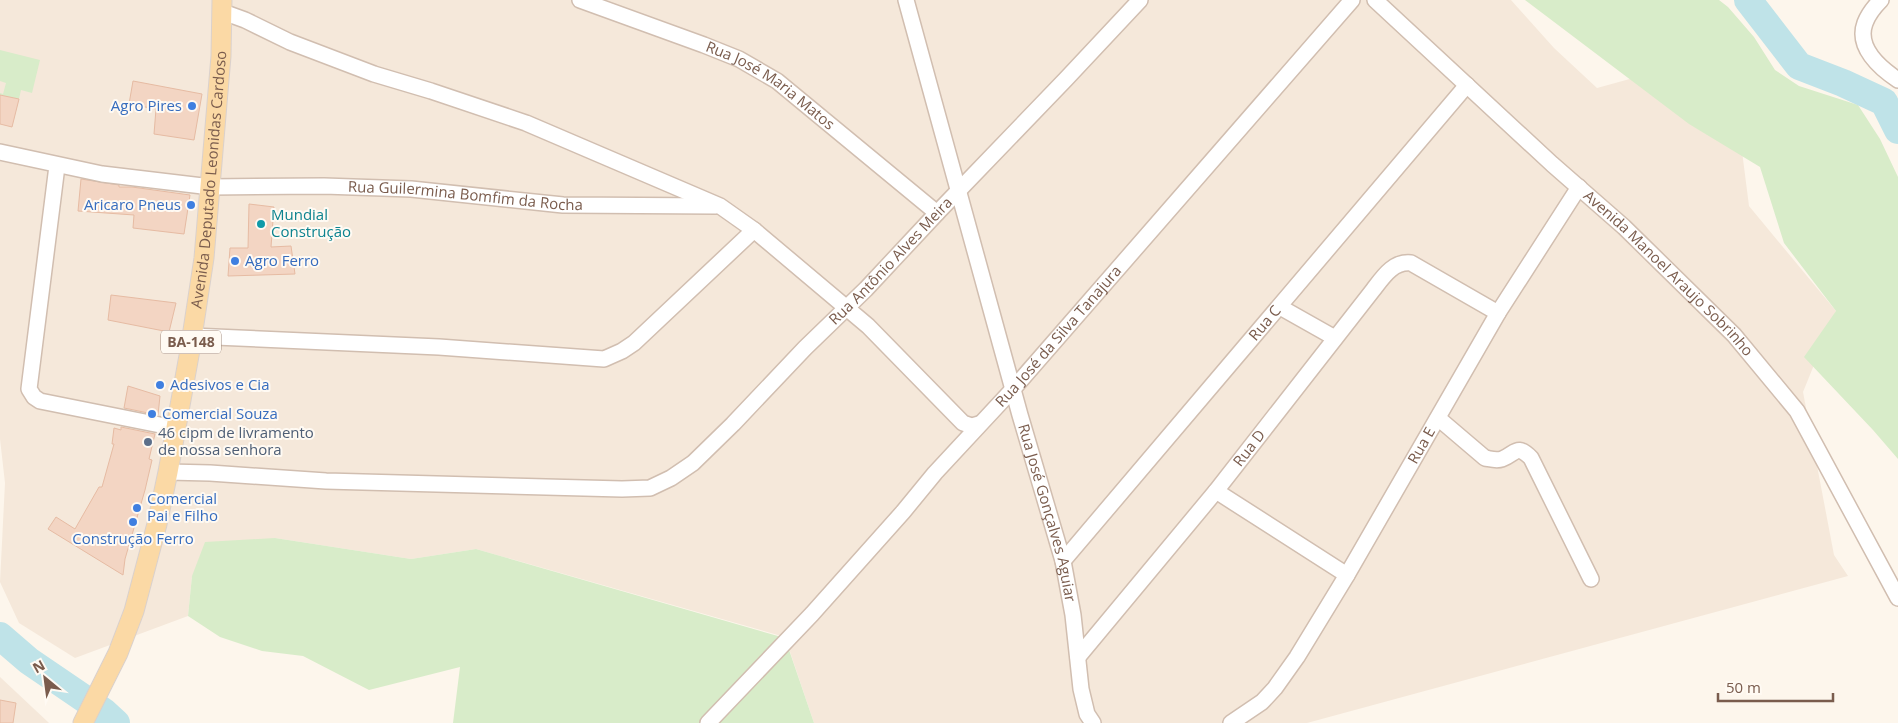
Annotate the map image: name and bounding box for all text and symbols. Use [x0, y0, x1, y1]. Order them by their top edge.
street label: Rua José Maria Matos [703, 36, 839, 134]
street label: Avenida Deputado Leonidas Cardoso [185, 51, 230, 309]
place label: Agro Pires [111, 95, 182, 115]
marker: Agro Pires [186, 100, 198, 112]
street label: Rua Guilermina Bomfim da Rocha [348, 176, 583, 214]
street label: Avenida Manoel Araujo Sobrinho [1580, 185, 1758, 360]
street label: Rua Antônio Alves Meira [824, 192, 956, 329]
place label: Aricaro Pneus [84, 194, 181, 214]
marker: Aricaro Pneus [185, 199, 197, 211]
place label: Mundial Construção [271, 204, 351, 241]
marker: Mundial Construção [255, 218, 267, 230]
place label: Agro Ferro [245, 250, 319, 270]
marker: Agro Ferro [229, 255, 241, 267]
street label: Rua José da Silva Tanajura [990, 261, 1125, 411]
street label: Rua C [1244, 301, 1285, 344]
road number: BA-148 [161, 331, 221, 354]
place label: Adesivos e Cia [170, 374, 269, 394]
marker: Adesivos e Cia [154, 379, 166, 391]
place label: Comercial Souza [162, 403, 278, 423]
marker: Comercial Souza [146, 408, 158, 420]
street label: Rua José Gonçalves Aguiar [1014, 421, 1081, 603]
place label: 46 cipm de livramento de nossa senhora [158, 422, 314, 459]
street label: Rua E [1402, 423, 1439, 467]
street label: Rua D [1228, 425, 1269, 470]
marker: 46 cipm de livramento de nossa senhora [142, 436, 154, 448]
place label: Comercial Pai e Filho [147, 488, 218, 525]
marker: Comercial Pai e Filho [131, 502, 143, 514]
marker: Construção Ferro [127, 516, 139, 528]
place label: Construção Ferro [72, 528, 194, 548]
north arrow [20, 653, 70, 703]
text: N [29, 655, 48, 677]
scale bar [1718, 670, 1833, 702]
text: 50 m [1726, 677, 1761, 697]

